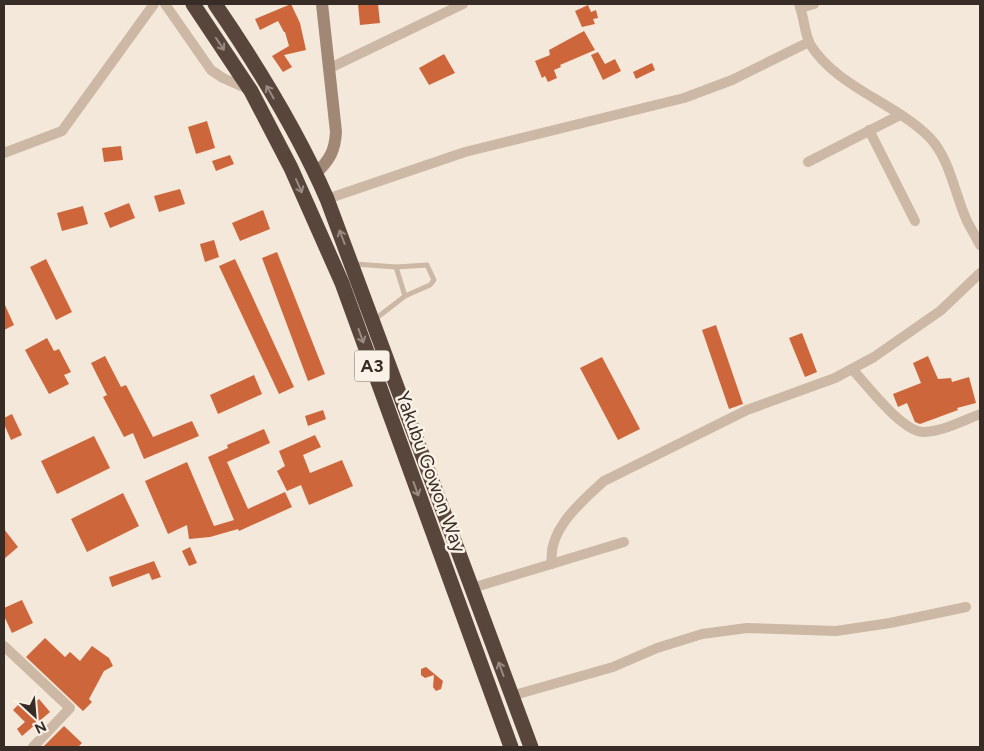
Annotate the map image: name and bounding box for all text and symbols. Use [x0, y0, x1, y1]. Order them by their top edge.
one-way arrow [216, 37, 226, 51]
one-way arrow [265, 85, 274, 100]
one-way arrow [295, 178, 305, 193]
one-way arrow [337, 230, 346, 246]
one-way arrow [357, 328, 366, 343]
road number: A3 [354, 351, 390, 382]
street label: Yakubu Gowon Way [391, 388, 471, 556]
one-way arrow [412, 481, 421, 496]
one-way arrow [496, 662, 505, 677]
north arrow [10, 691, 60, 741]
text: N [32, 717, 49, 737]

